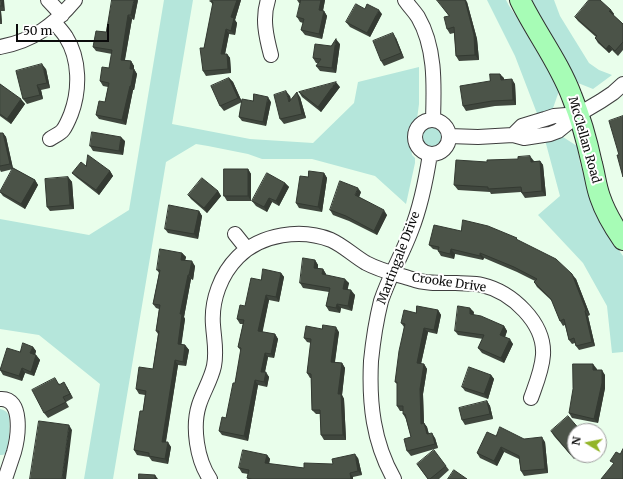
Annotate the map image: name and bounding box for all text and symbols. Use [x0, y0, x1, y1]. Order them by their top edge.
scale bar [18, 16, 111, 42]
text: 50 m [23, 23, 52, 38]
street label: McClellan Road [565, 95, 603, 185]
street label: Martingale Drive [375, 210, 423, 306]
street label: Crooke Drive [411, 271, 487, 295]
north arrow [567, 423, 607, 463]
text: N [569, 436, 584, 447]

